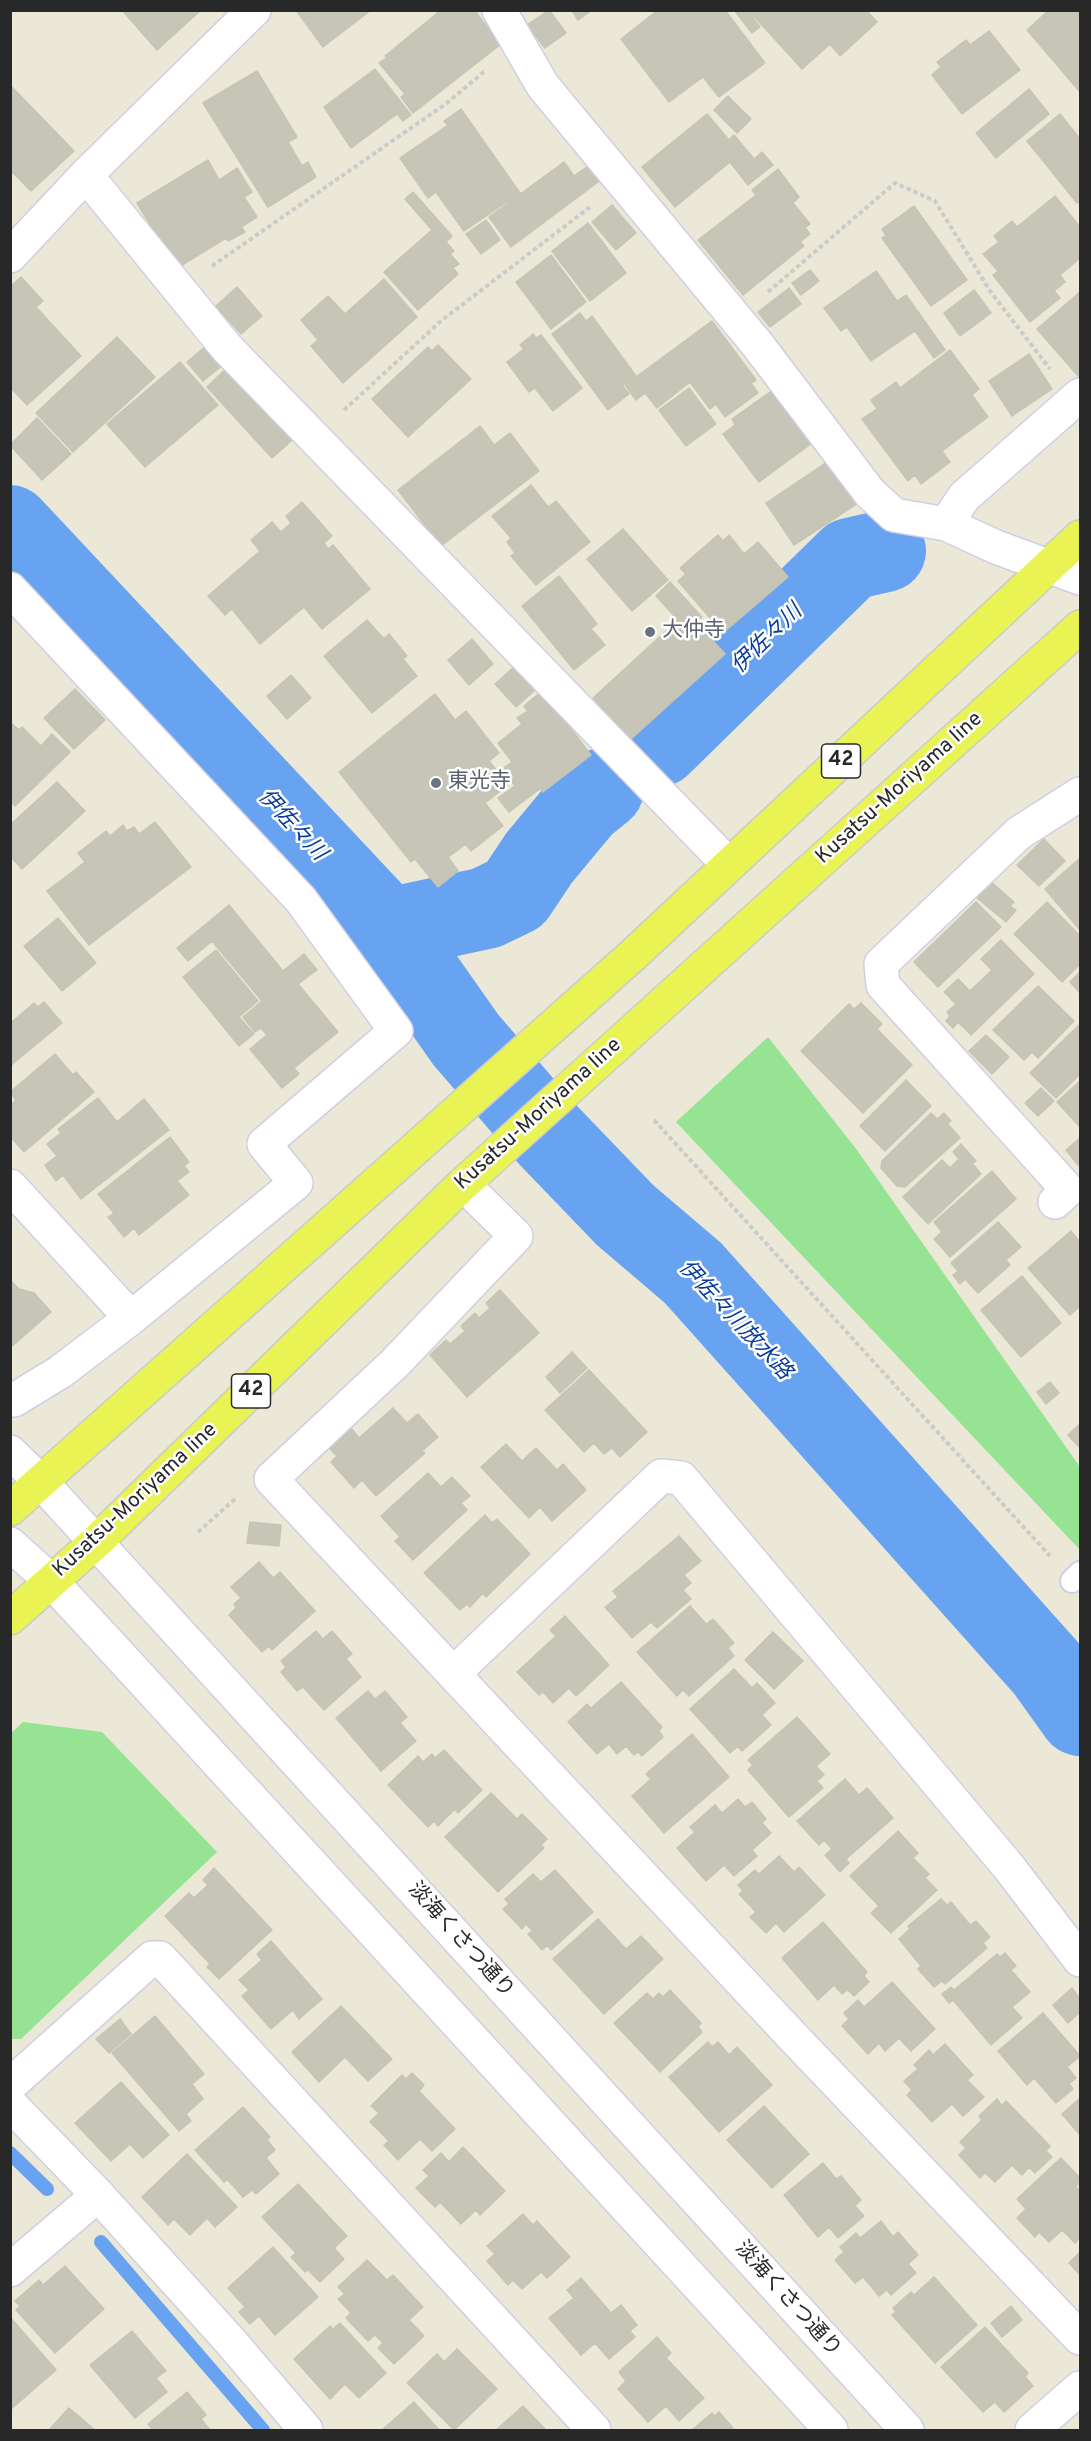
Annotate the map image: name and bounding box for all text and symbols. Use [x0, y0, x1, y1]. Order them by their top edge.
water label: 伊佐々川 [727, 600, 809, 680]
place label: 大仲寺 [662, 619, 725, 645]
marker: 大仲寺 [643, 625, 657, 639]
street label: Kusatsu-Moriyama line [812, 708, 988, 870]
road number: 42 [822, 744, 860, 778]
place label: 東光寺 [448, 770, 511, 796]
marker: 東光寺 [429, 776, 443, 790]
water label: 伊佐々川 [251, 785, 331, 867]
street label: Kusatsu-Moriyama line [451, 1034, 627, 1196]
water label: 伊佐々川放水路 [672, 1256, 796, 1386]
road number: 42 [232, 1374, 270, 1408]
street label: Kusatsu-Moriyama line [49, 1418, 223, 1584]
street label: 淡海くさつ通り [401, 1878, 519, 2004]
street label: 淡海くさつ通り [728, 2237, 846, 2363]

